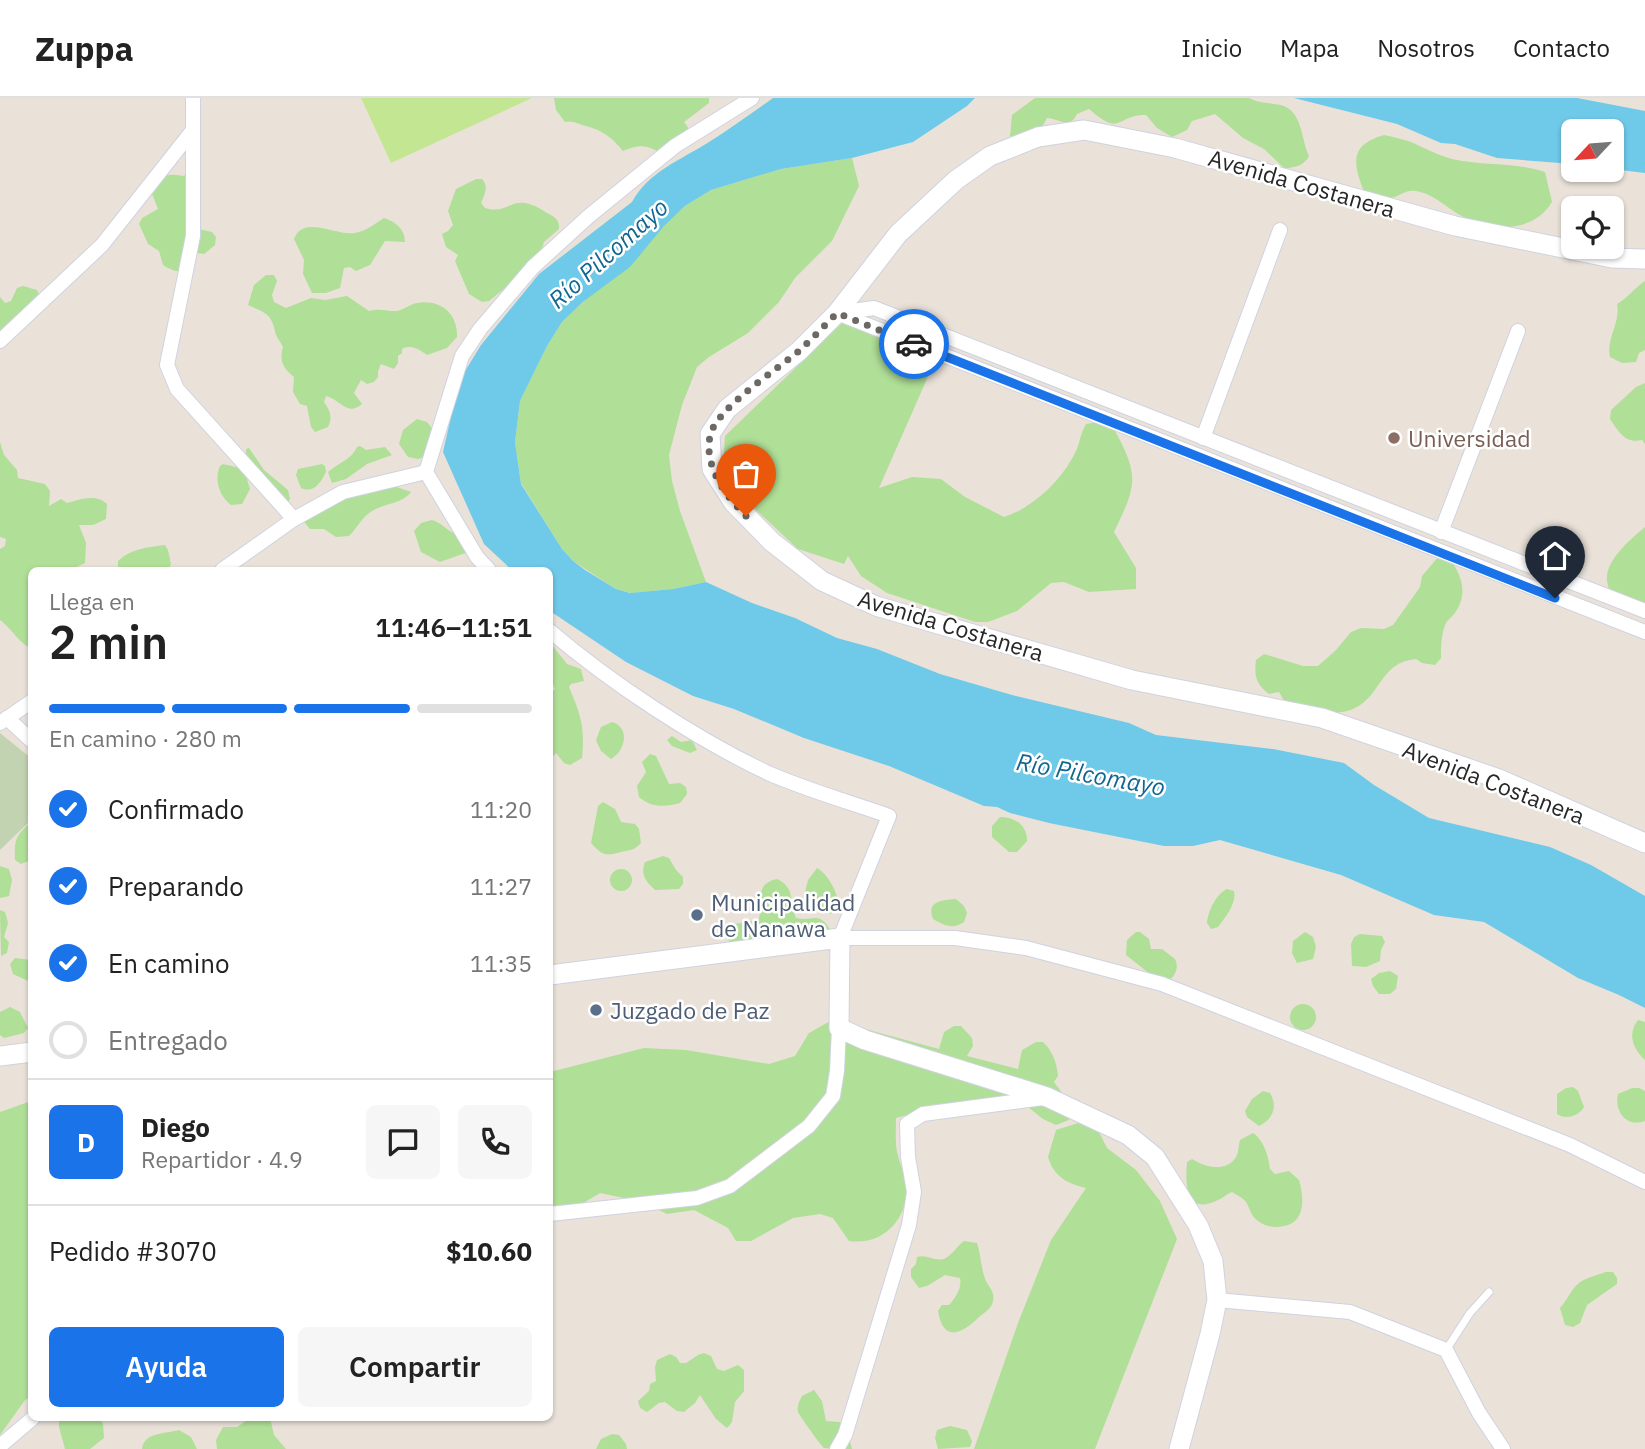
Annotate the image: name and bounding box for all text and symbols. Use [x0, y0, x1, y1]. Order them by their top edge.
text: Zuppa [35, 27, 133, 70]
text: Inicio [1181, 32, 1242, 64]
text: Mapa [1280, 32, 1339, 64]
text: Nosotros [1377, 32, 1475, 64]
text: Contacto [1513, 32, 1610, 64]
north arrow [1561, 119, 1624, 182]
map controls [1561, 119, 1624, 259]
street label: Avenida Costanera [1205, 142, 1399, 224]
water label: Río Pilcomayo [541, 191, 675, 315]
button: locate [1561, 196, 1624, 259]
courier [879, 309, 949, 379]
icon: car [895, 325, 933, 363]
place label: Universidad [1408, 423, 1531, 453]
marker: Universidad [1386, 430, 1402, 446]
pin [716, 444, 776, 516]
icon: bag [727, 455, 765, 493]
pin [1525, 526, 1585, 598]
icon: home [1536, 537, 1574, 575]
street label: Avenida Costanera [854, 582, 1048, 668]
text: Llega en [49, 586, 135, 616]
text: 11:46–11:51 [375, 610, 532, 644]
text: 2 min [49, 612, 168, 672]
text: En camino · 280 m [49, 723, 242, 753]
street label: Avenida Costanera [1399, 733, 1589, 831]
water label: Río Pilcomayo [1014, 745, 1168, 803]
icon: check [49, 790, 87, 828]
text: Confirmado [108, 792, 244, 826]
text: 11:20 [470, 794, 532, 824]
icon: check [49, 867, 87, 905]
text: Preparando [108, 869, 244, 903]
text: 11:27 [470, 871, 532, 901]
place label: Municipalidad de Nanawa [711, 887, 855, 943]
marker: Municipalidad de Nanawa [689, 907, 705, 923]
icon: check [49, 944, 87, 982]
text: En camino [108, 946, 230, 980]
text: 11:35 [470, 948, 532, 978]
place label: Juzgado de Paz [610, 995, 770, 1025]
marker: Juzgado de Paz [588, 1002, 604, 1018]
text: Entregado [108, 1023, 228, 1057]
button: chat [366, 1105, 440, 1179]
button: phone [458, 1105, 532, 1179]
text: Diego [141, 1110, 210, 1144]
text: D [77, 1125, 95, 1159]
text: Repartidor · 4.9 [141, 1144, 303, 1174]
text: Pedido #3070 [49, 1234, 217, 1268]
text: $10.60 [446, 1234, 532, 1268]
button: Ayuda [49, 1327, 284, 1407]
button: Compartir [298, 1327, 532, 1407]

